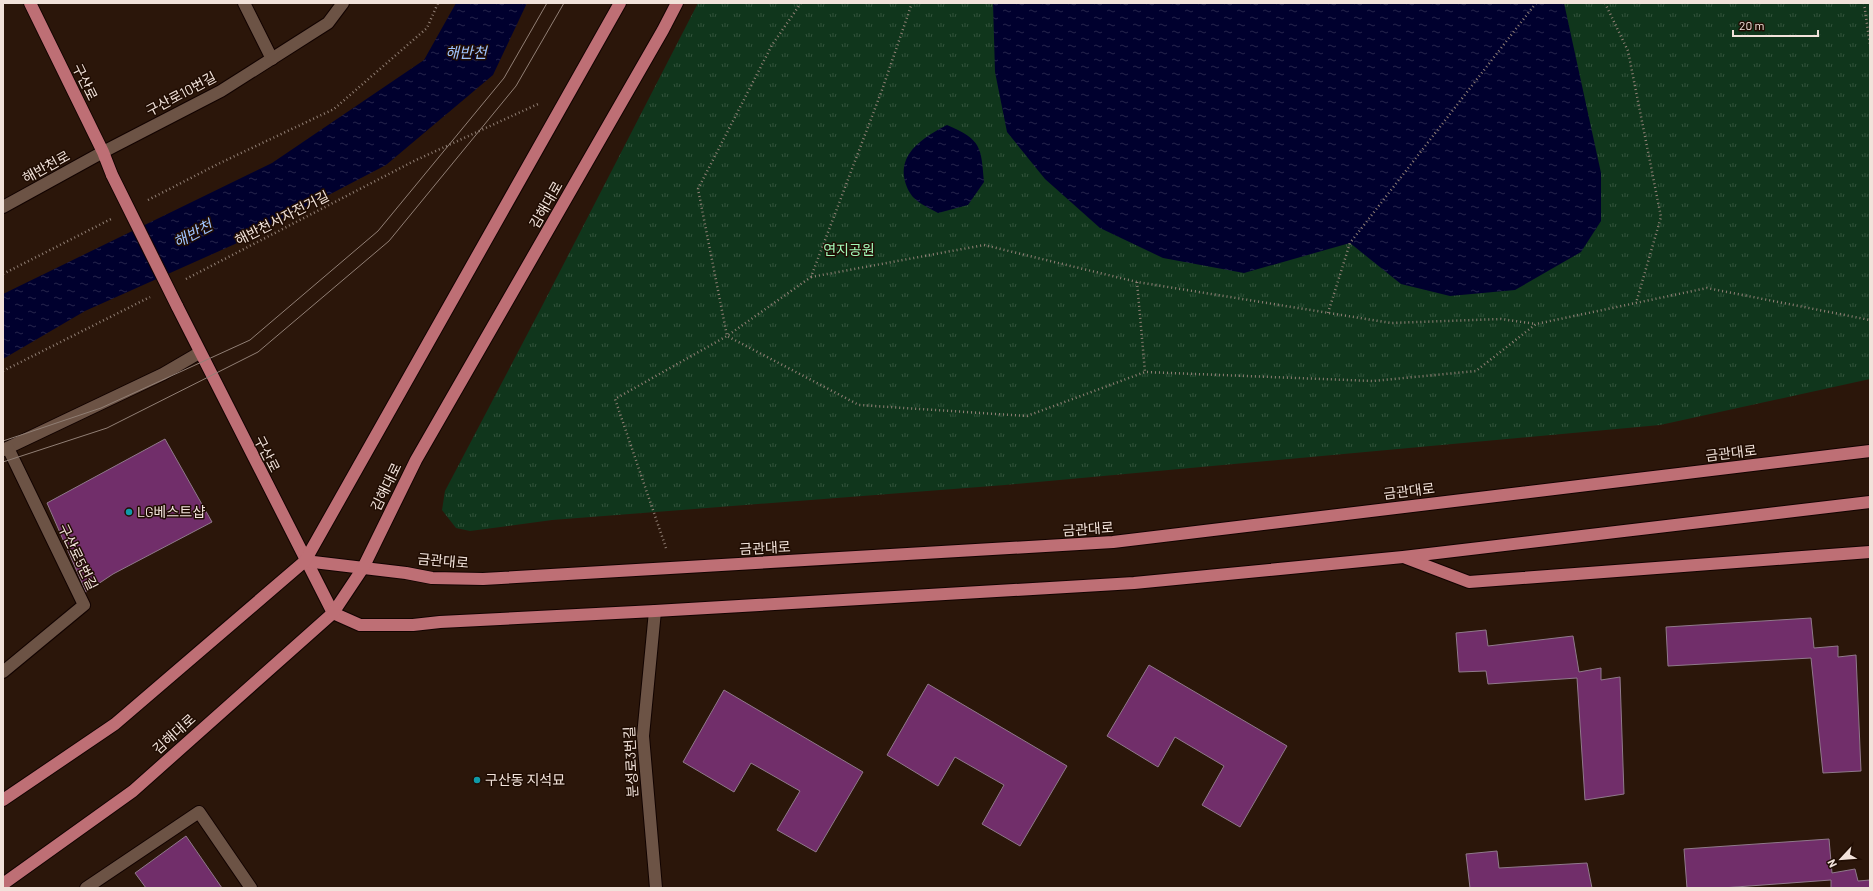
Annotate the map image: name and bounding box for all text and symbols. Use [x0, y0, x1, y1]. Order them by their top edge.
scale bar [1733, 12, 1818, 38]
text: 20 m [1739, 18, 1765, 32]
water label: 해반천 [445, 43, 489, 61]
street label: 구산로 [69, 61, 102, 103]
street label: 구산로10번길 [143, 68, 219, 119]
street label: 해반천로 [19, 147, 73, 186]
street label: 김해대로 [525, 178, 566, 231]
street label: 해반천서자전거길 [232, 187, 332, 249]
water label: 해반천 [170, 214, 217, 251]
park label: 연지공원 [823, 241, 875, 258]
street label: 구산로 [251, 433, 284, 475]
street label: 금관대로 [1704, 441, 1758, 464]
street label: 김해대로 [367, 460, 405, 514]
street label: 금관대로 [1382, 479, 1436, 502]
place label: LG베스트샵 [137, 503, 205, 520]
marker: LG베스트샵 [124, 507, 134, 517]
street label: 금관대로 [1062, 518, 1114, 539]
street label: 구산로5번길 [55, 521, 102, 593]
street label: 금관대로 [739, 538, 791, 557]
street label: 금관대로 [417, 550, 470, 571]
street label: 김해대로 [149, 710, 199, 757]
street label: 분성로3번길 [620, 726, 641, 798]
place label: 구산동 지석묘 [485, 771, 565, 788]
marker: 구산동 지석묘 [472, 775, 482, 785]
north arrow [1821, 839, 1861, 879]
text: N [1824, 857, 1839, 870]

